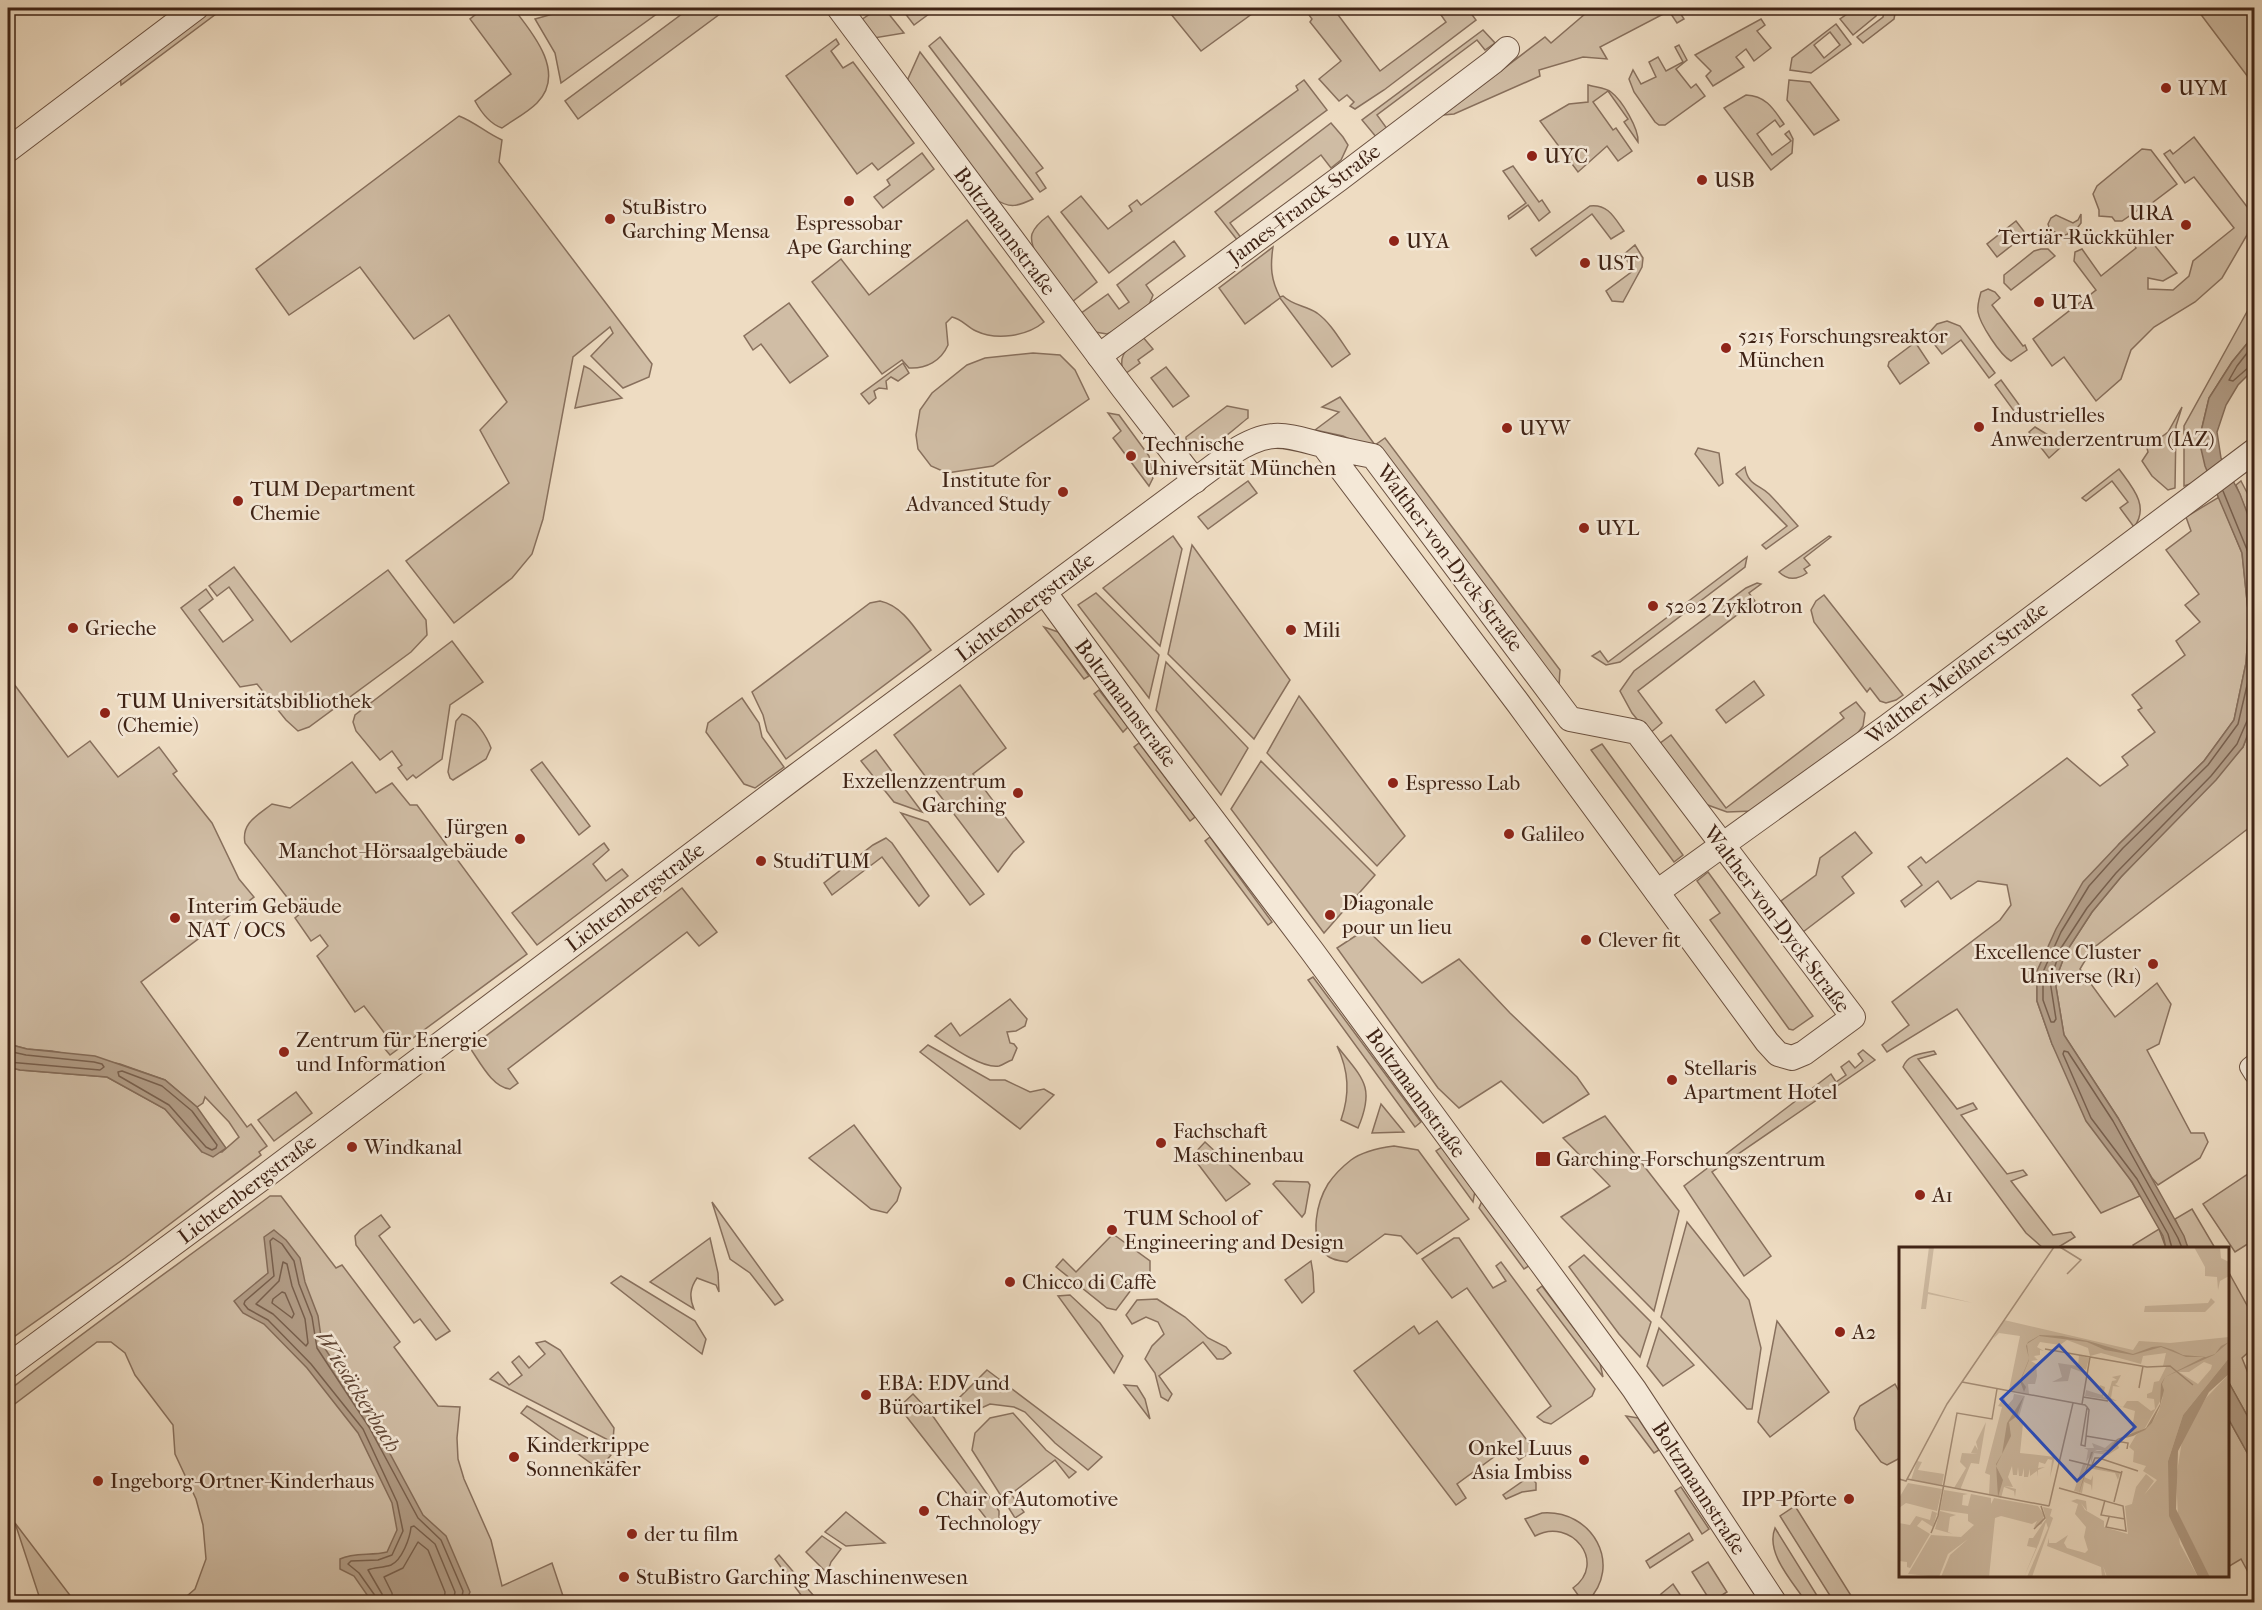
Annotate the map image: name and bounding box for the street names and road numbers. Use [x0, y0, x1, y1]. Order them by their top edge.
street label: James-Franck-Straße [1222, 139, 1385, 270]
street label: Boltzmannstraße [949, 162, 1061, 300]
street label: Walther-von-Dyck-Straße [1371, 459, 1528, 656]
street label: Lichtenbergstraße [951, 547, 1099, 667]
street label: Walther-Meißner-Straße [1861, 597, 2053, 750]
street label: Boltzmannstraße [1070, 634, 1182, 772]
street label: Walther-von-Dyck-Straße [1698, 820, 1855, 1017]
street label: Lichtenbergstraße [561, 837, 709, 957]
street label: Boltzmannstraße [1361, 1024, 1471, 1162]
street label: Lichtenbergstraße [173, 1129, 321, 1249]
street label: Boltzmannstraße [1647, 1417, 1751, 1559]

